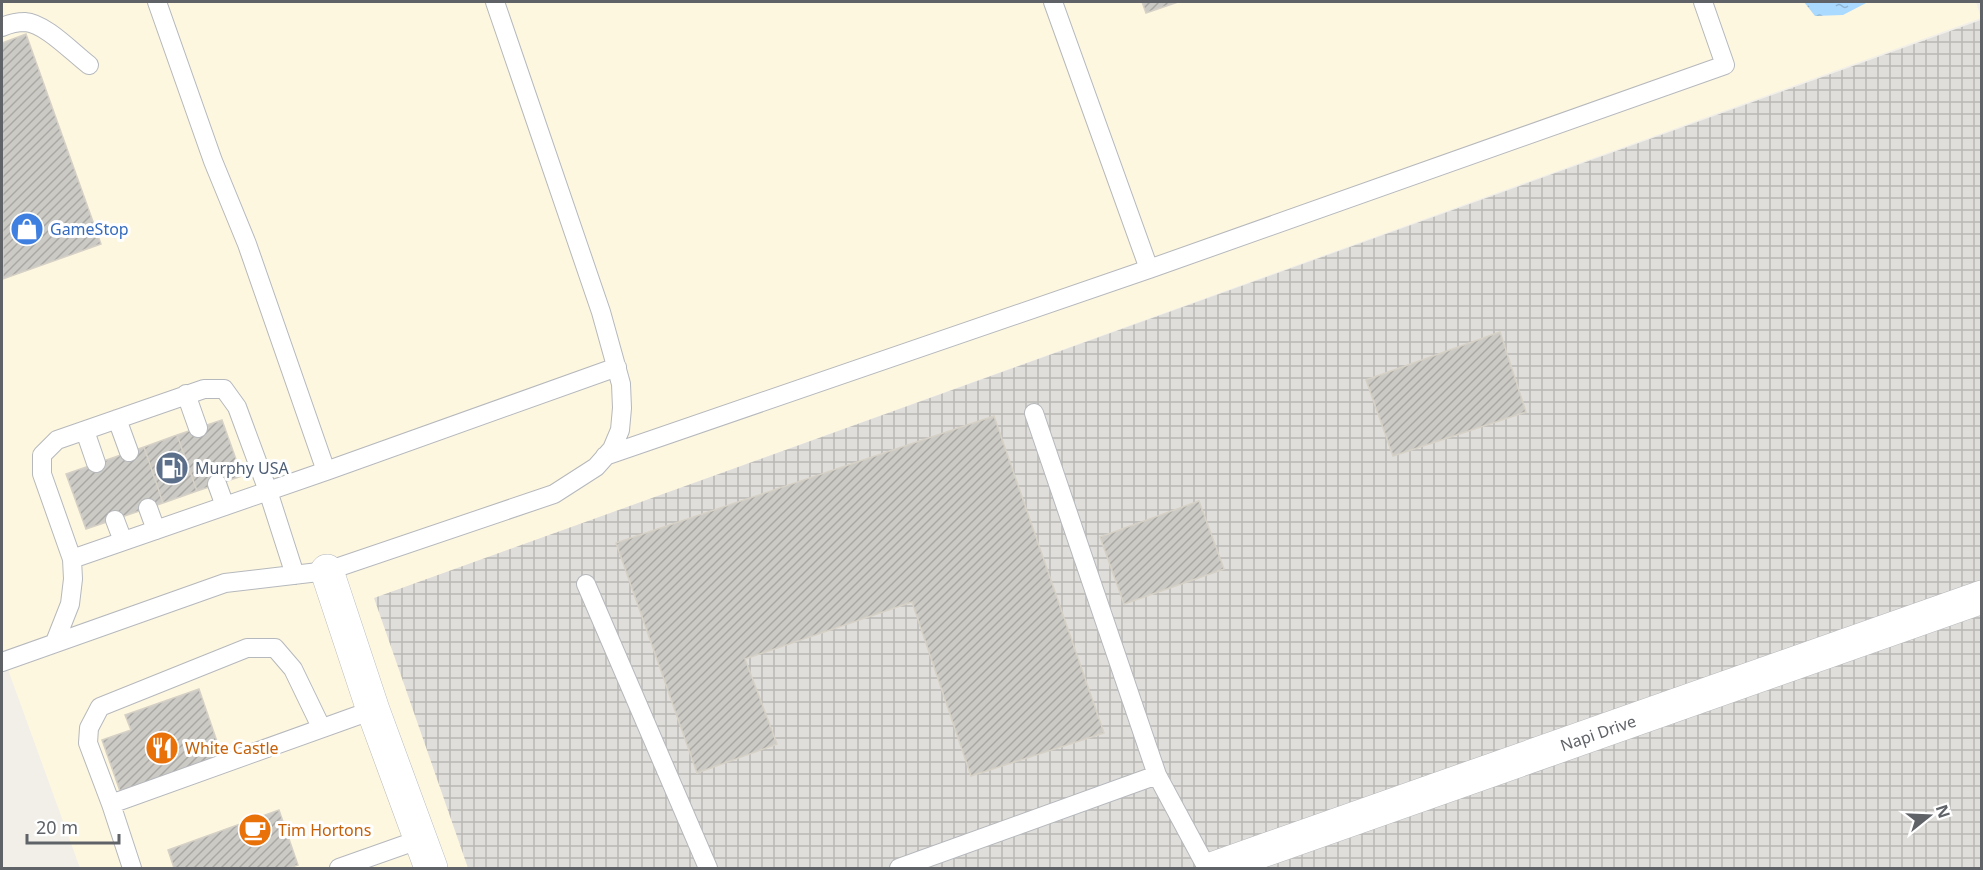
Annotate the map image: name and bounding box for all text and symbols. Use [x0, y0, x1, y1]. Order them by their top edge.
shop icon: GameStop [9, 211, 45, 247]
place label: GameStop [50, 218, 129, 240]
fuel station icon: Murphy USA [154, 450, 190, 486]
place label: Murphy USA [195, 457, 290, 479]
street label: Napi Drive [1557, 710, 1639, 756]
restaurant icon: White Castle [144, 730, 180, 766]
place label: White Castle [185, 737, 279, 759]
north arrow [1899, 786, 1959, 846]
text: N [1931, 802, 1956, 821]
scale bar [27, 807, 118, 845]
cafe icon: Tim Hortons [237, 812, 273, 848]
text: 20 m [36, 815, 78, 839]
place label: Tim Hortons [278, 819, 371, 841]

